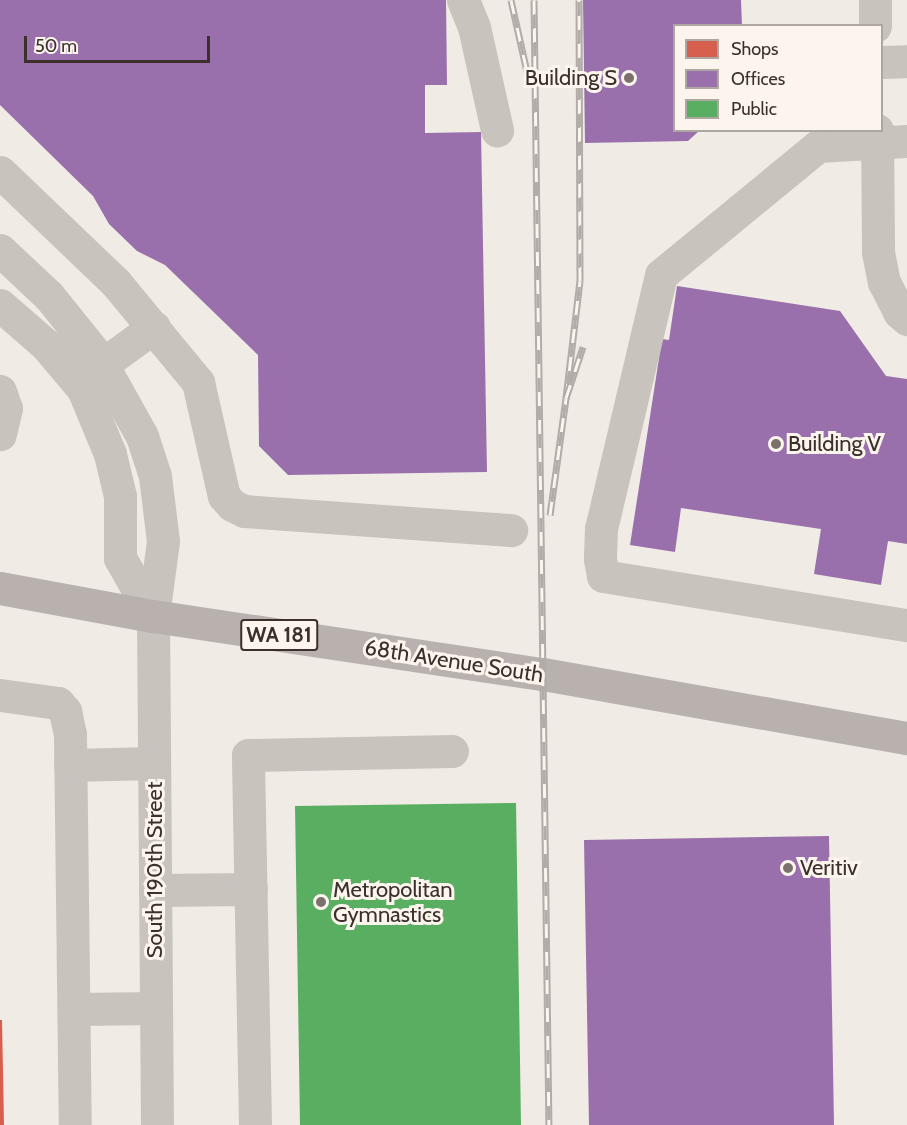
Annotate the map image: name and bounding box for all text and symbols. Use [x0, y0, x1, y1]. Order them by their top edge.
scale bar [27, 24, 213, 62]
legend [673, 24, 883, 132]
text: 50 m [35, 35, 77, 57]
text: Shops [731, 38, 779, 60]
place label: Building S [525, 65, 617, 91]
text: Offices [731, 68, 785, 90]
marker: Building S [622, 71, 636, 85]
text: Public [731, 98, 777, 120]
place label: Building V [788, 431, 881, 457]
marker: Building V [769, 437, 783, 451]
road number: WA 181 [240, 617, 318, 653]
street label: 68th Avenue South [363, 634, 545, 688]
street label: South 190th Street [142, 782, 168, 958]
place label: Veritiv [800, 855, 858, 881]
marker: Veritiv [781, 861, 795, 875]
place label: Metropolitan Gymnastics [333, 876, 453, 927]
marker: Metropolitan Gymnastics [314, 895, 328, 909]

